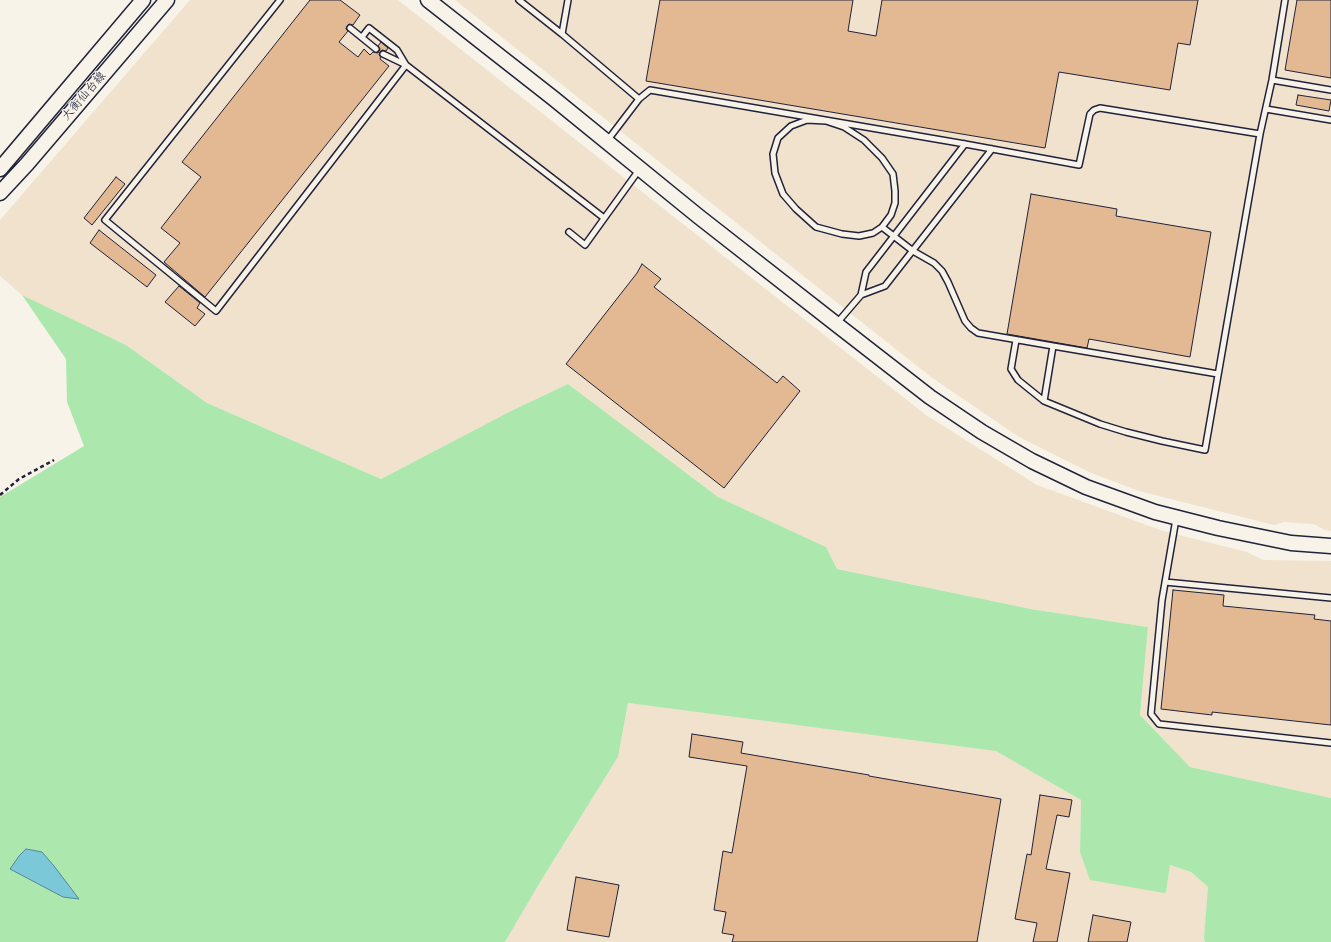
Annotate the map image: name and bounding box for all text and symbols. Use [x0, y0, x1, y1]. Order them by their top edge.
street label: 大衡仙台線 [60, 70, 110, 124]

